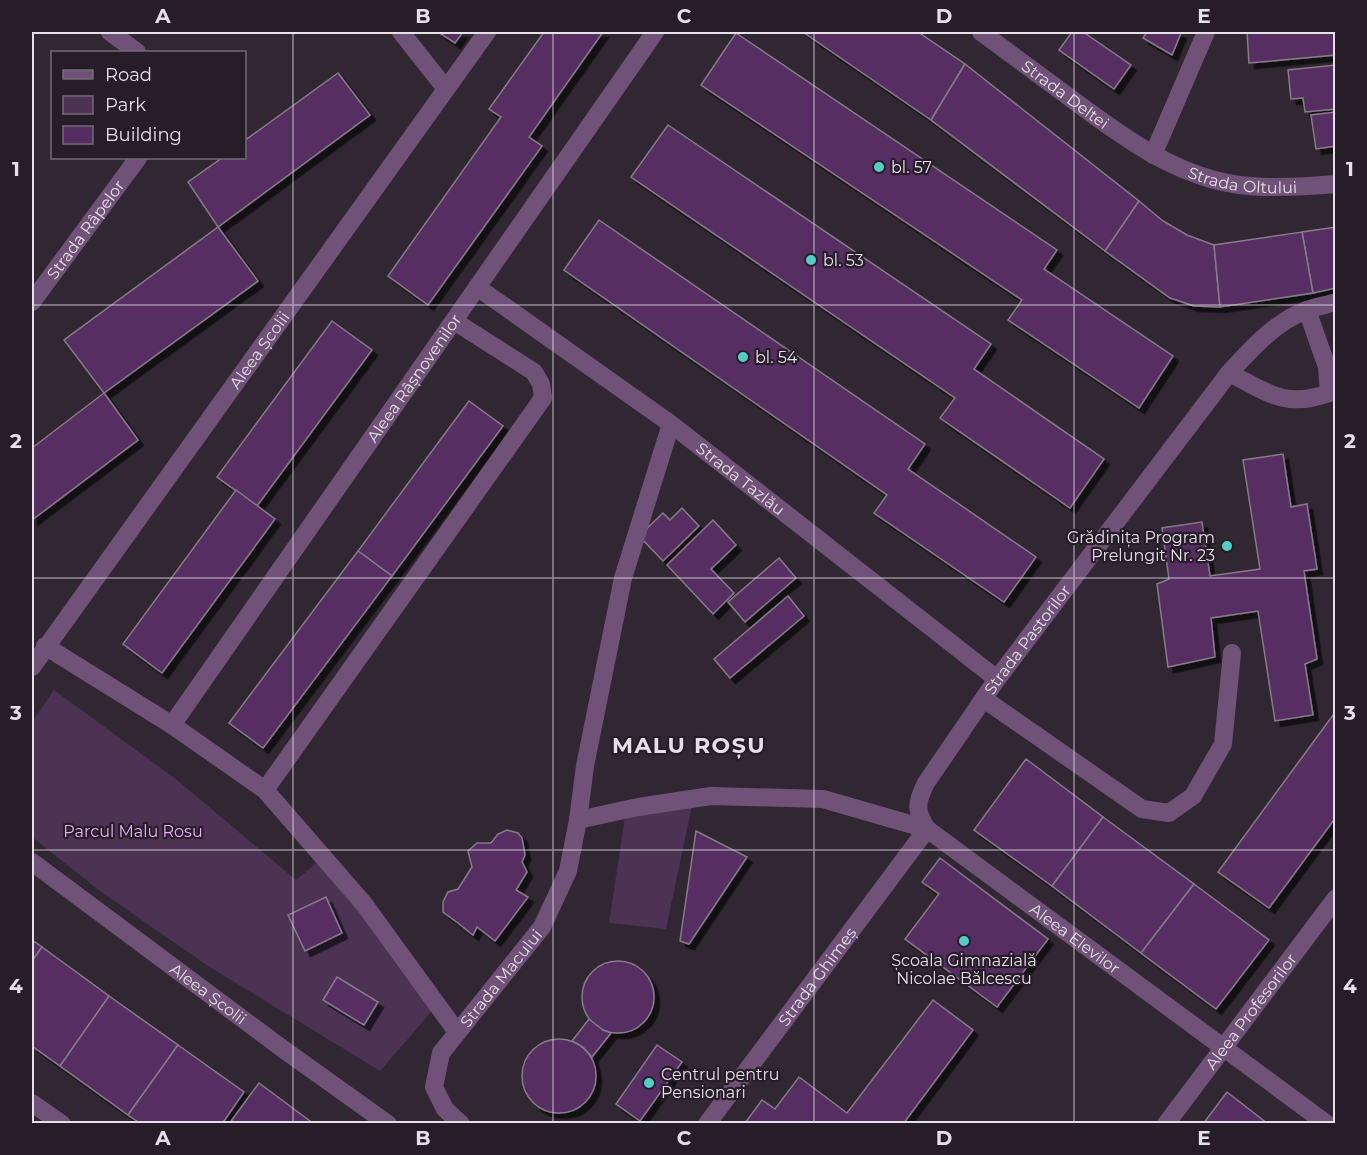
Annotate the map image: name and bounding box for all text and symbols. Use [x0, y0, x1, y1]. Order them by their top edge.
text: A [154, 4, 171, 28]
text: B [415, 4, 431, 28]
text: C [677, 4, 692, 28]
text: D [936, 4, 952, 28]
text: E [1197, 4, 1211, 28]
legend [51, 51, 246, 159]
street label: Strada Deltei [1018, 56, 1112, 133]
text: Road [105, 64, 152, 86]
text: Park [105, 94, 146, 116]
text: Building [105, 124, 182, 146]
text: 1 [12, 157, 20, 181]
text: 1 [1346, 157, 1354, 181]
place label: bl. 57 [891, 158, 932, 177]
marker: bl. 57 [872, 160, 886, 174]
street label: Strada Oltului [1185, 163, 1297, 197]
street label: Strada Râpelor [43, 177, 128, 283]
place label: bl. 53 [823, 251, 864, 270]
marker: bl. 53 [804, 253, 818, 267]
street label: Aleea Școlii [226, 308, 294, 392]
street label: Aleea Râșnovenilor [363, 310, 466, 446]
place label: bl. 54 [755, 348, 798, 367]
marker: bl. 54 [736, 350, 750, 364]
text: 2 [10, 429, 22, 453]
text: 2 [1344, 429, 1356, 453]
street label: Strada Tazlău [692, 438, 788, 519]
place label: Grădinița Program Prelungit Nr. 23 [1067, 528, 1215, 565]
marker: Grădinița Program Prelungit Nr. 23 [1220, 539, 1234, 553]
street label: Strada Pastorilor [980, 581, 1075, 698]
text: 3 [9, 701, 22, 725]
text: 3 [1343, 701, 1356, 725]
district label: MALU ROȘU [612, 732, 766, 759]
park label: Parcul Malu Rosu [63, 822, 203, 841]
street label: Aleea Elevilor [1026, 899, 1123, 978]
street label: Strada Ghimeș [774, 924, 861, 1030]
street label: Strada Macului [456, 926, 546, 1031]
marker: Școala Gimnazială Nicolae Bălcescu [957, 934, 971, 948]
street label: Aleea Profesorilor [1201, 950, 1301, 1073]
place label: Școala Gimnazială Nicolae Bălcescu [891, 951, 1037, 988]
street label: Aleea Școlii [166, 959, 250, 1028]
text: 4 [9, 974, 23, 998]
text: 4 [1343, 974, 1357, 998]
place label: Centrul pentru Pensionari [661, 1065, 780, 1102]
marker: Centrul pentru Pensionari [642, 1076, 656, 1090]
text: A [154, 1126, 171, 1150]
text: B [415, 1126, 431, 1150]
text: C [677, 1126, 692, 1150]
text: D [936, 1126, 952, 1150]
text: E [1197, 1126, 1211, 1150]

